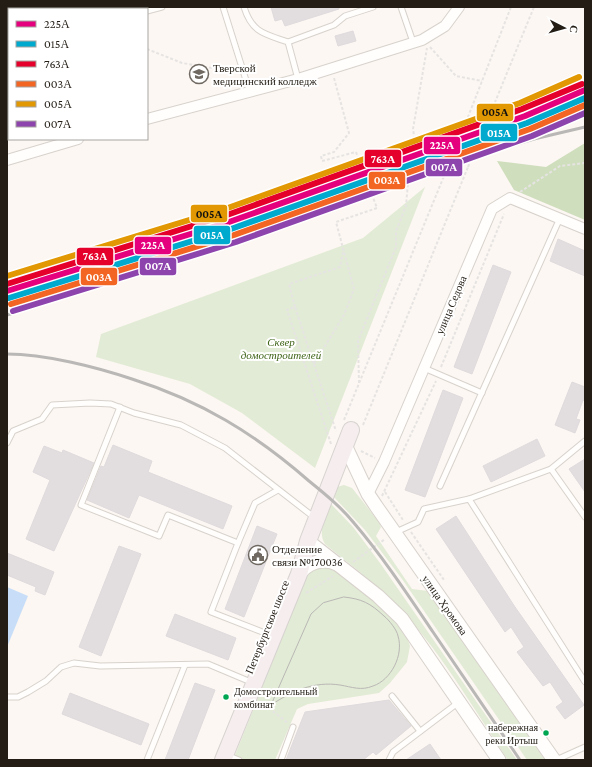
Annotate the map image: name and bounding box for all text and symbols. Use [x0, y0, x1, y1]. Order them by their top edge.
legend [8, 8, 148, 140]
north arrow [544, 8, 584, 48]
text: 225А [44, 17, 70, 31]
text: С [568, 24, 580, 34]
text: 015А [44, 37, 69, 51]
text: 763А [44, 57, 70, 71]
place label: Тверской медицинский колледж [213, 62, 317, 87]
school or university icon: Тверской медицинский колледж [188, 63, 210, 85]
text: 003А [44, 77, 72, 91]
text: 005А [44, 97, 72, 111]
line badge: 005А [476, 103, 514, 122]
text: 005А [482, 106, 508, 118]
text: 007А [44, 117, 72, 131]
line badge: 015А [480, 123, 518, 142]
text: 015А [487, 127, 511, 139]
line badge: 225А [423, 136, 461, 155]
text: 225А [430, 139, 454, 151]
line badge: 763А [364, 149, 402, 168]
text: 763А [371, 153, 395, 165]
line badge: 007А [425, 158, 463, 177]
text: 007А [431, 161, 457, 173]
line badge: 003А [368, 171, 406, 190]
text: 003А [374, 174, 400, 186]
line badge: 005А [190, 204, 228, 223]
text: 005А [196, 208, 222, 220]
line badge: 015А [193, 225, 231, 245]
text: 015А [200, 229, 224, 241]
line badge: 225А [134, 236, 172, 255]
text: 225А [141, 239, 165, 251]
line badge: 763А [76, 247, 114, 266]
text: 763А [83, 250, 107, 262]
line badge: 007А [139, 257, 177, 276]
text: 007А [145, 260, 171, 272]
line badge: 003А [80, 267, 118, 286]
text: 003А [86, 271, 112, 283]
street label: улица Седова [433, 274, 469, 336]
park label: Сквер домостроителей [241, 336, 322, 361]
place label: Отделение связи №170036 [272, 543, 343, 568]
public building icon: Отделение связи №170036 [247, 544, 269, 566]
street label: улица Хромова [420, 573, 470, 637]
street label: Петербургское шоссе [243, 578, 291, 676]
place label: Домостроительный комбинат [234, 686, 318, 710]
marker: Домостроительный комбинат [221, 692, 231, 702]
place label: набережная реки Иртыш [486, 722, 538, 746]
marker: набережная реки Иртыш [541, 728, 551, 738]

